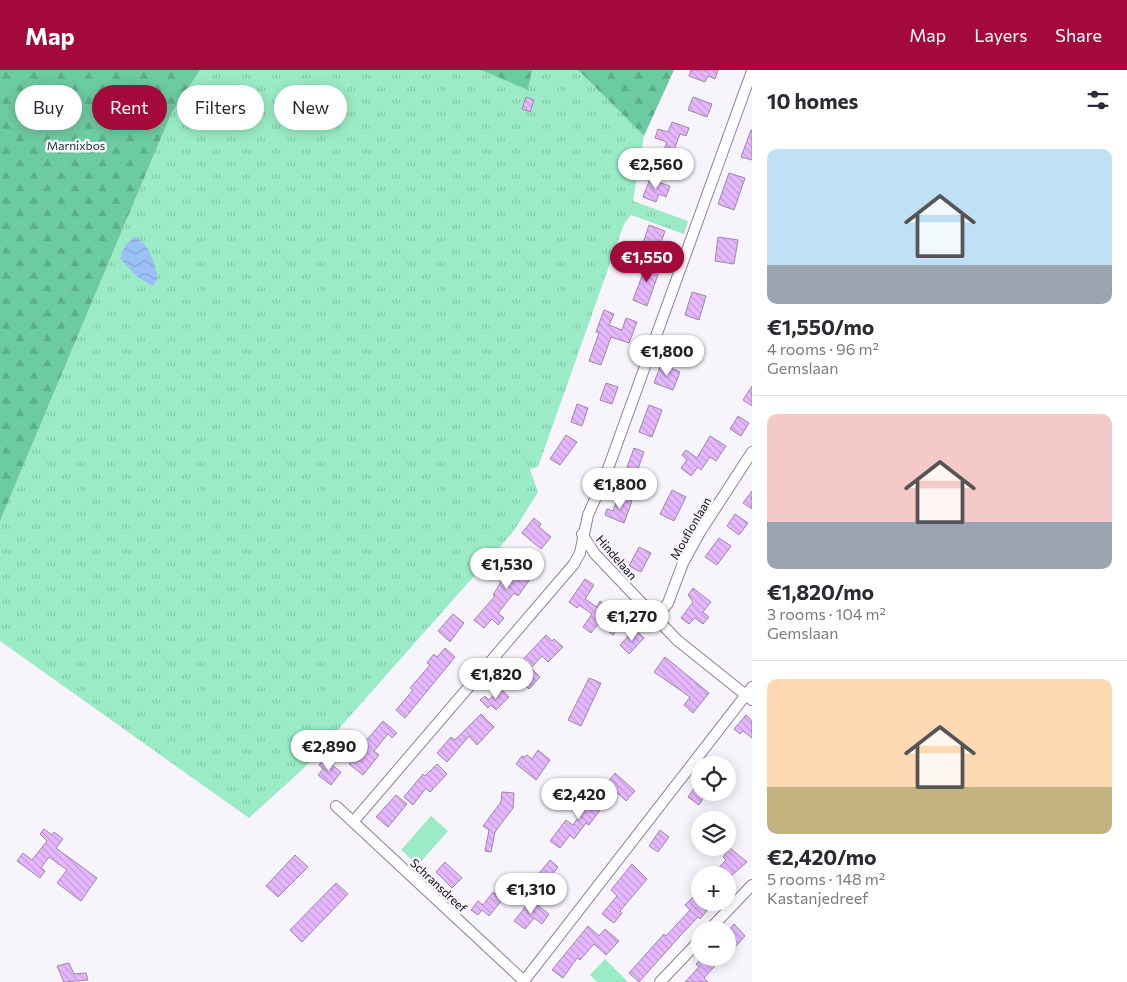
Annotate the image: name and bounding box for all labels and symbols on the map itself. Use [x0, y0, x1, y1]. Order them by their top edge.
park label: Marnixbos [47, 138, 105, 152]
pin: €2,560 [615, 148, 697, 190]
pin: €1,550 [606, 240, 688, 283]
pin: €1,800 [626, 334, 708, 377]
pin: €1,800 [579, 468, 661, 510]
street label: Mouflonlaan [667, 494, 713, 562]
street label: Hindelaan [594, 532, 640, 582]
pin: €1,530 [466, 548, 548, 590]
pin: €1,270 [591, 600, 673, 642]
pin: €1,820 [455, 658, 537, 700]
pin: €2,890 [288, 730, 370, 772]
pin: €2,420 [538, 778, 620, 820]
street label: Schransdreef [408, 855, 470, 915]
pin: €1,310 [490, 872, 572, 915]

